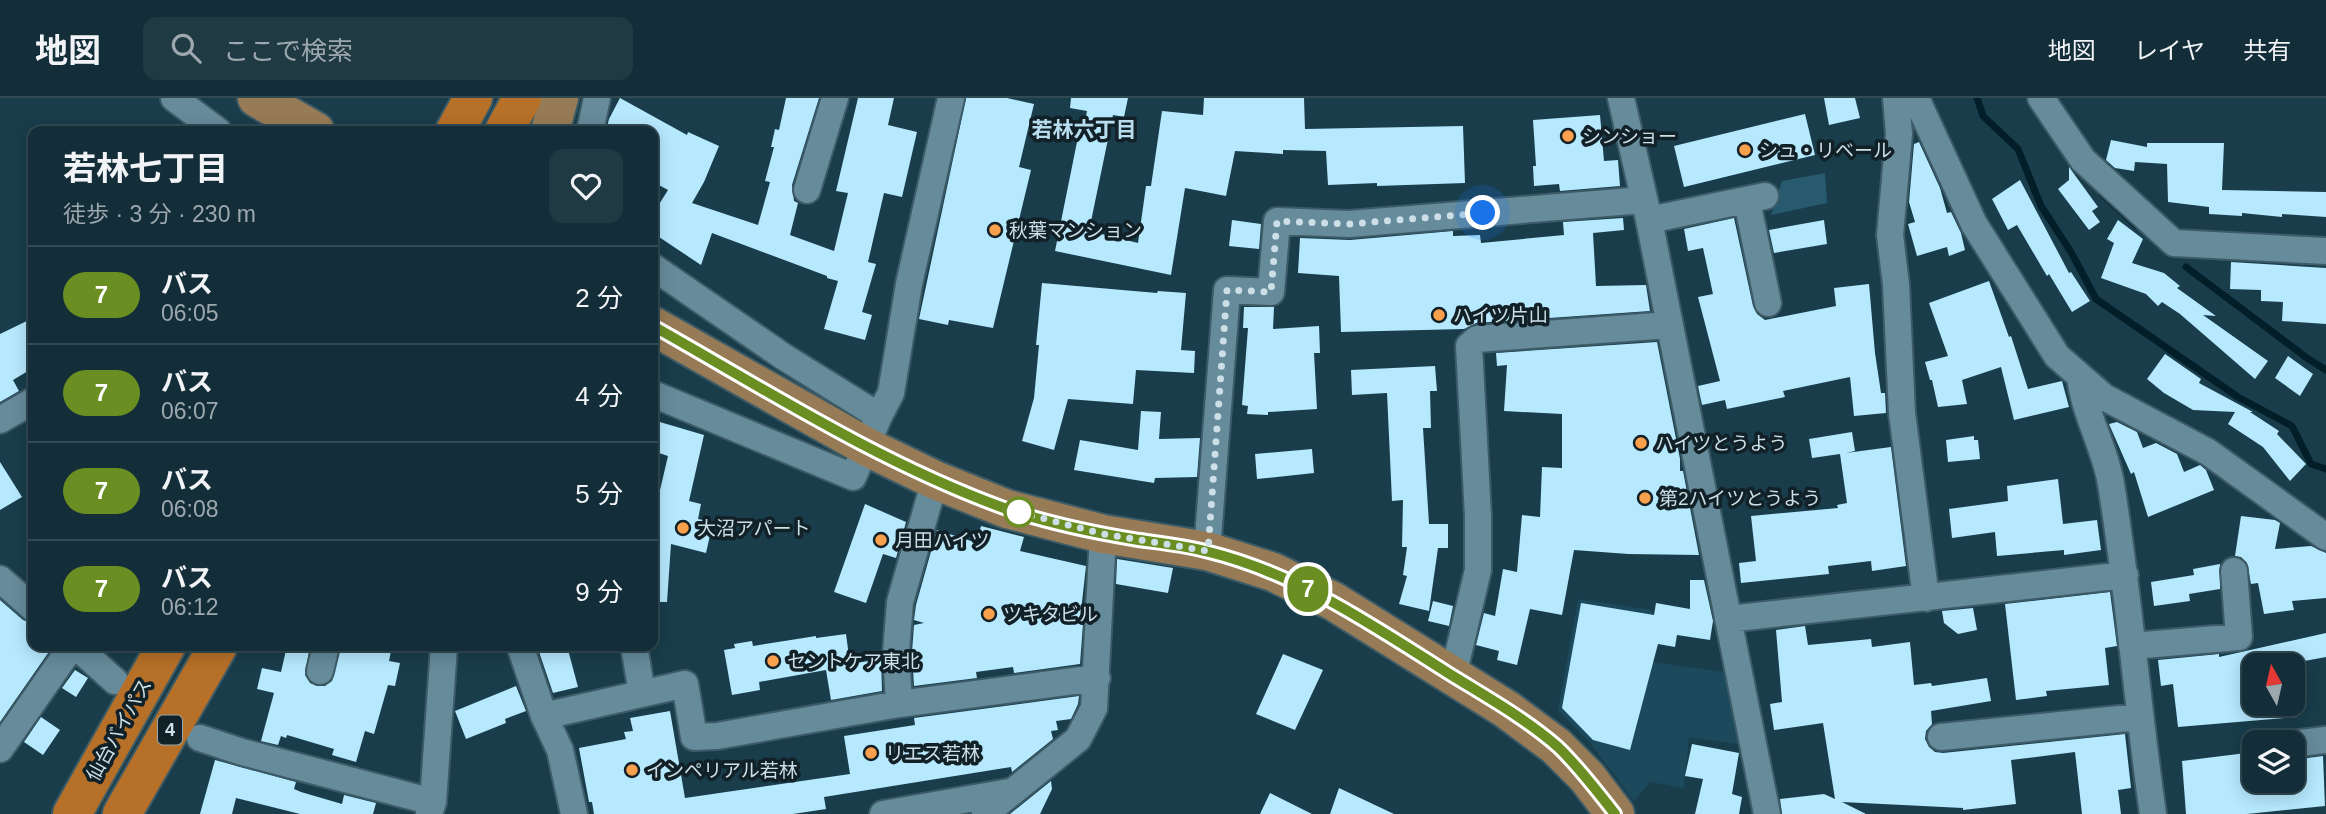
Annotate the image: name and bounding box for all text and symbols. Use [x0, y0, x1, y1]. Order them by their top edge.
search box [143, 17, 633, 80]
icon: search [167, 29, 205, 67]
text: 地図 [35, 32, 101, 69]
text: ここで検索 [223, 36, 353, 66]
text: 地図 [2048, 37, 2096, 64]
text: レイヤ [2134, 37, 2205, 64]
text: 共有 [2243, 37, 2291, 64]
district label: 若林六丁目 [1032, 118, 1137, 141]
place label: シンショー [1582, 126, 1677, 147]
marker: シンショー [1560, 128, 1576, 144]
place label: シュ・リベール [1759, 140, 1892, 161]
marker: シュ・リベール [1737, 142, 1753, 158]
button: heart [549, 149, 623, 223]
text: 若林七丁目 [63, 150, 228, 187]
your location [1465, 195, 1500, 230]
text: 徒歩 · 3 分 · 230 m [63, 201, 256, 227]
place label: 秋葉マンション [1009, 220, 1142, 241]
marker: 秋葉マンション [987, 222, 1003, 238]
text: バス [161, 269, 213, 299]
text: 7 [95, 281, 108, 308]
text: 2 分 [575, 283, 623, 313]
text: 06:05 [161, 300, 219, 326]
place label: ハイツ片山 [1453, 305, 1548, 326]
marker: ハイツ片山 [1431, 307, 1447, 323]
text: バス [161, 367, 213, 397]
text: 7 [95, 379, 108, 406]
text: 4 分 [575, 381, 623, 411]
text: 06:07 [161, 398, 219, 424]
place label: ハイツとうよう [1655, 433, 1788, 454]
marker: ハイツとうよう [1633, 435, 1649, 451]
text: バス [161, 465, 213, 495]
text: 7 [95, 477, 108, 504]
text: 5 分 [575, 479, 623, 509]
place label: 第2ハイツとうよう [1659, 488, 1821, 509]
marker: 第2ハイツとうよう [1637, 490, 1653, 506]
text: 06:08 [161, 496, 219, 522]
unlabelled marker [1004, 497, 1034, 527]
place label: 大沼アパート [697, 518, 811, 539]
marker: 大沼アパート [675, 520, 691, 536]
place label: 月田ハイツ [895, 530, 990, 551]
marker: 月田ハイツ [873, 532, 889, 548]
text: バス [161, 563, 213, 593]
line badge: 7 [1285, 566, 1331, 612]
text: 7 [95, 575, 108, 602]
text: 7 [1301, 575, 1315, 602]
text: 9 分 [575, 577, 623, 607]
text: 06:12 [161, 594, 219, 620]
place label: ツキタビル [1003, 604, 1098, 625]
marker: ツキタビル [981, 606, 997, 622]
place label: セントケア東北 [787, 651, 920, 672]
marker: セントケア東北 [765, 653, 781, 669]
north arrow [2242, 653, 2305, 716]
map controls [2242, 653, 2305, 793]
street label: 仙台バイパス [82, 675, 156, 785]
road number: 4 [158, 716, 182, 744]
button: layers [2242, 730, 2305, 793]
place label: リエス若林 [885, 743, 980, 764]
marker: リエス若林 [863, 745, 879, 761]
place label: インペリアル若林 [646, 760, 798, 781]
marker: インペリアル若林 [624, 762, 640, 778]

